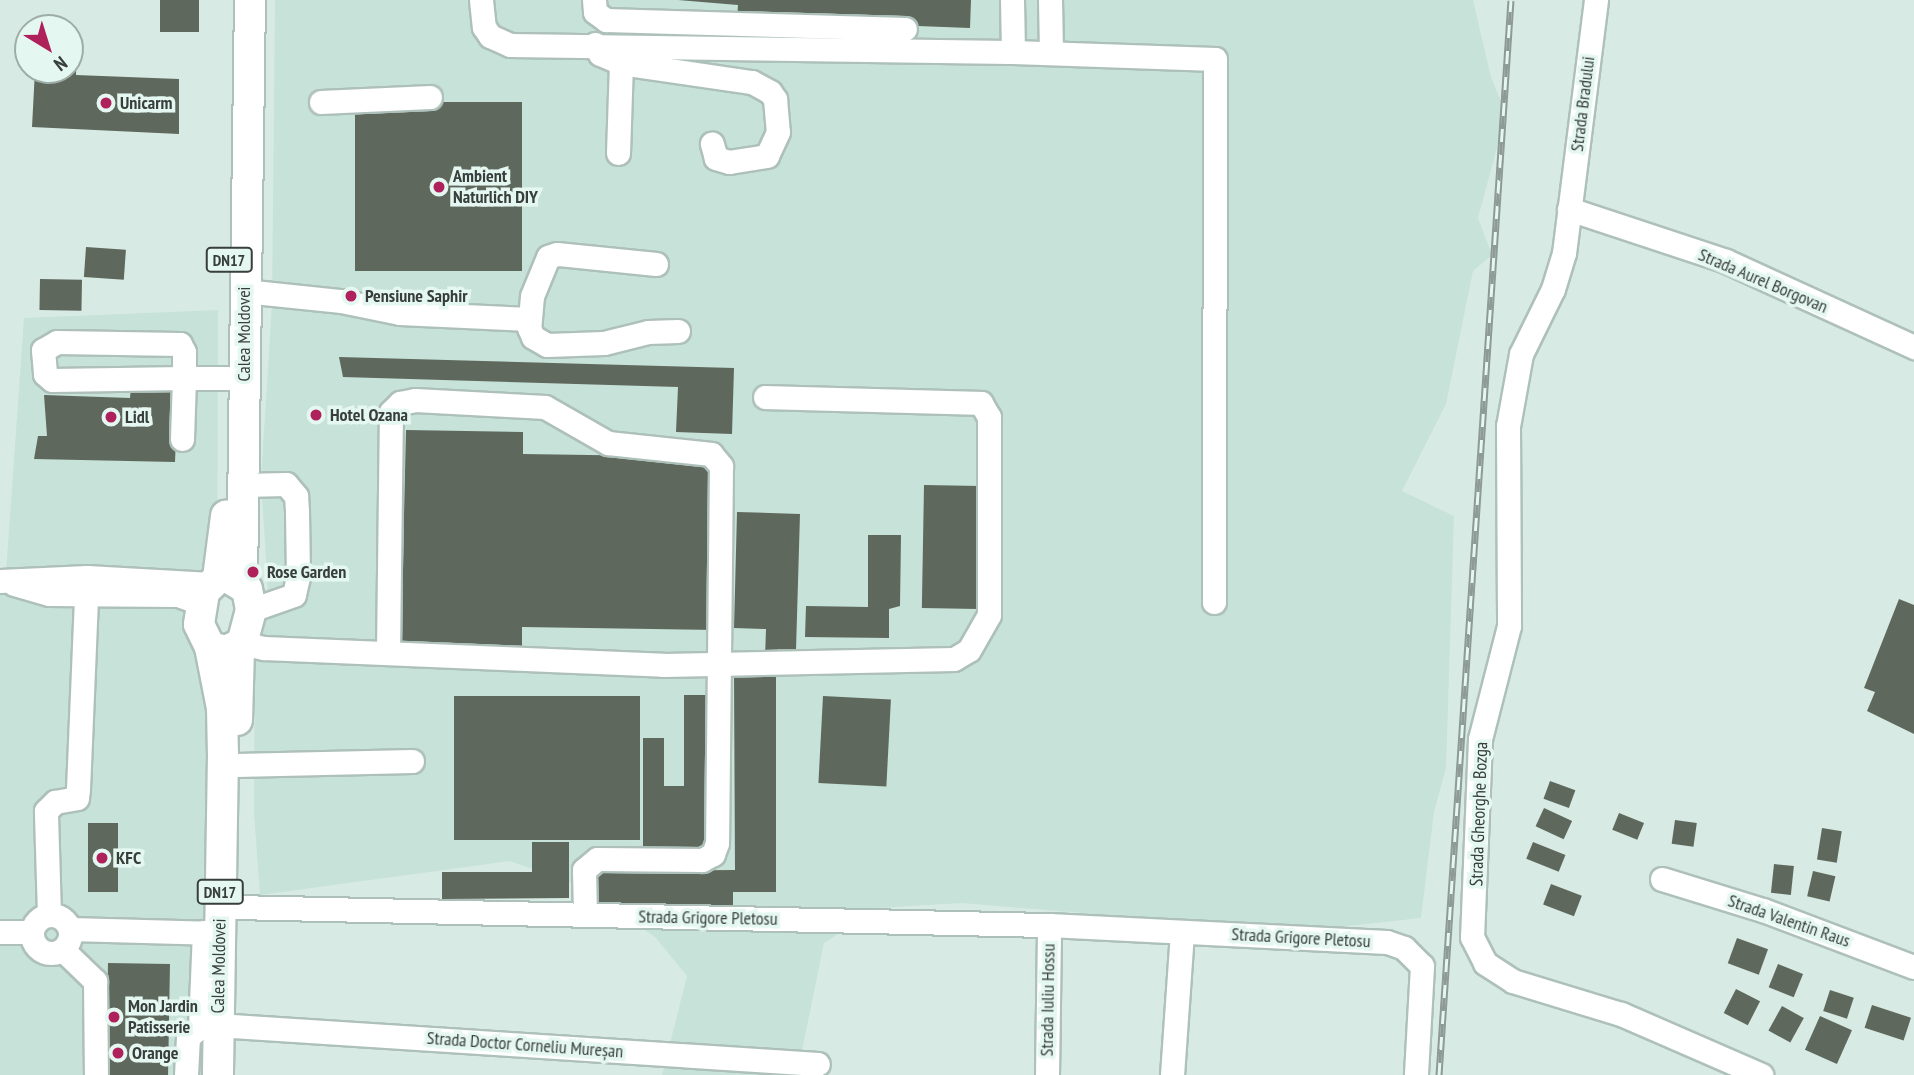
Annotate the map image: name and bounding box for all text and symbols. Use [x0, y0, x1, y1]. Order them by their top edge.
north arrow [14, 14, 84, 84]
text: N [49, 51, 72, 77]
street label: Strada Bradului [1566, 55, 1600, 153]
place label: Unicarm [120, 92, 172, 114]
marker: Unicarm [98, 95, 114, 111]
place label: Ambient Naturlich DIY [453, 166, 538, 208]
marker: Ambient Naturlich DIY [431, 179, 447, 195]
street label: Strada Aurel Borgovan [1695, 244, 1831, 318]
road number: DN17 [204, 248, 254, 272]
place label: Pensiune Saphir [365, 285, 467, 307]
street label: Calea Moldovei [233, 286, 255, 382]
marker: Pensiune Saphir [343, 288, 359, 304]
place label: Hotel Ozana [330, 404, 408, 426]
place label: Lidl [125, 406, 149, 428]
marker: Hotel Ozana [308, 407, 324, 423]
marker: Lidl [103, 409, 119, 425]
place label: Rose Garden [267, 561, 347, 583]
marker: Rose Garden [245, 564, 261, 580]
street label: Strada Gheorghe Bozga [1466, 741, 1492, 887]
place label: KFC [116, 847, 141, 869]
marker: KFC [94, 850, 110, 866]
road number: DN17 [196, 880, 244, 904]
street label: Strada Valentin Raus [1725, 890, 1853, 952]
street label: Strada Grigore Pletosu [638, 906, 778, 930]
street label: Calea Moldovei [207, 918, 231, 1014]
street label: Strada Grigore Pletosu [1231, 924, 1371, 952]
street label: Strada Iuliu Hossu [1036, 943, 1060, 1057]
place label: Mon Jardin Patisserie [128, 996, 198, 1038]
marker: Mon Jardin Patisserie [106, 1009, 122, 1025]
street label: Strada Doctor Corneliu Mureșan [426, 1027, 624, 1063]
place label: Orange [132, 1042, 178, 1064]
marker: Orange [110, 1045, 126, 1061]

